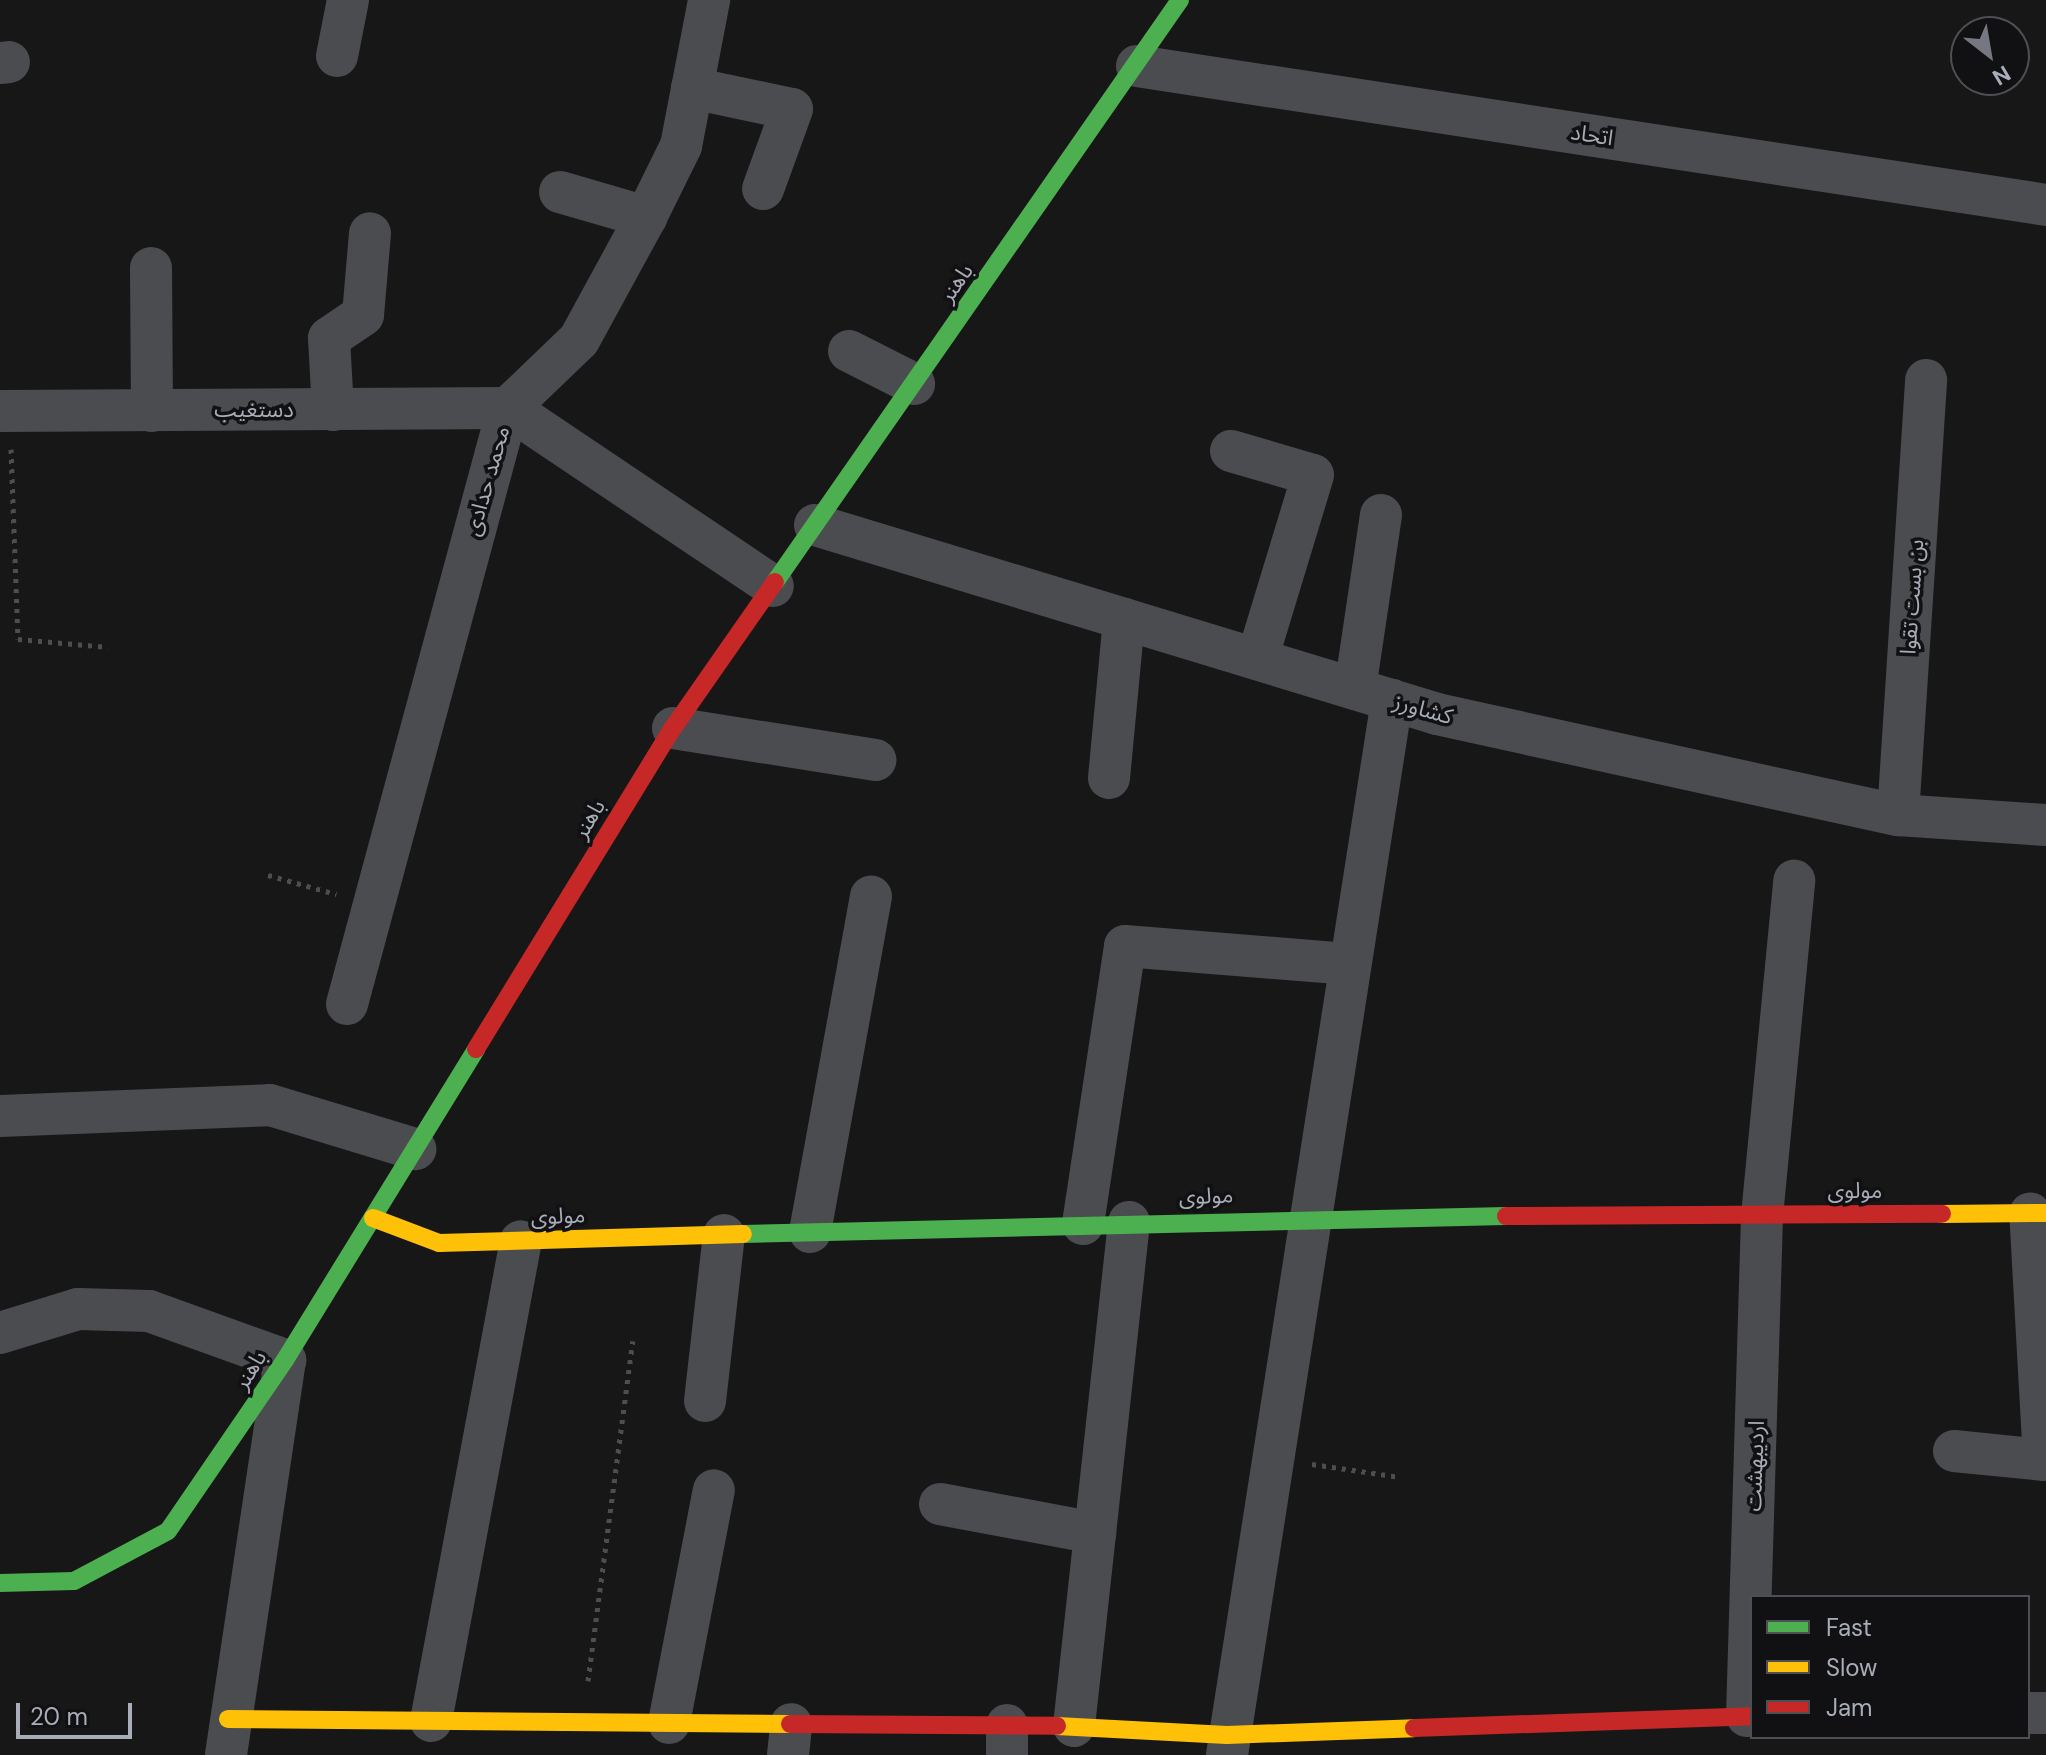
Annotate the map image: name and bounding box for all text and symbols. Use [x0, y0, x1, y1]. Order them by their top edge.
north arrow [1950, 16, 2030, 96]
text: N [1987, 59, 2016, 92]
street label: اتحاد [1569, 119, 1615, 151]
street label: باهنر [933, 259, 979, 307]
street label: دستغیب [214, 397, 294, 423]
street label: محمد حدادی [459, 423, 515, 539]
street label: بن بست تقوا [1895, 539, 1929, 655]
street label: کشاورز [1390, 688, 1456, 730]
street label: باهنر [567, 795, 611, 843]
street label: مولوی [1828, 1178, 1882, 1204]
street label: مولوی [1178, 1182, 1234, 1210]
street label: مولوی [530, 1202, 586, 1230]
street label: باهنر [228, 1346, 272, 1394]
street label: اردیبهشت [1740, 1420, 1770, 1512]
legend [1750, 1595, 2030, 1739]
text: Fast [1826, 1612, 1872, 1643]
text: Slow [1826, 1652, 1877, 1683]
scale bar [20, 1687, 136, 1737]
text: Jam [1826, 1692, 1872, 1723]
text: 20 m [30, 1701, 88, 1732]

